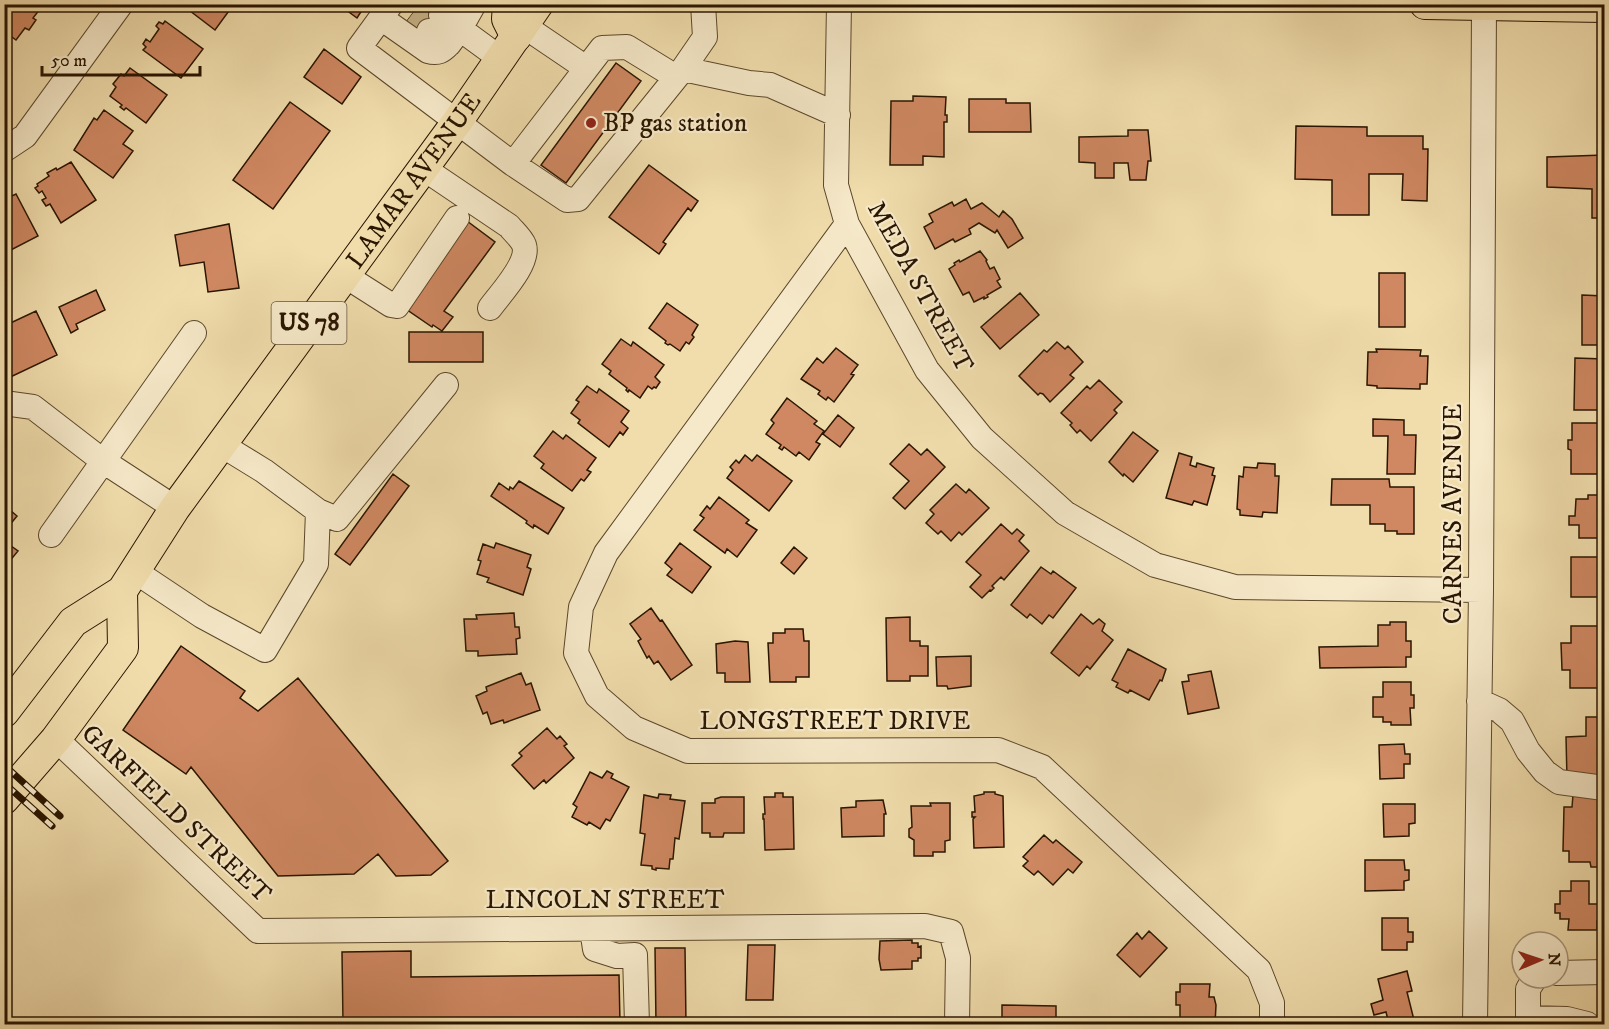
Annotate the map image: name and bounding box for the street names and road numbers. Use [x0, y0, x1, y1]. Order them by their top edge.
street label: LAMAR AVENUE [339, 86, 489, 275]
street label: MEDA STREET [859, 196, 981, 379]
road number: US 78 [272, 302, 346, 344]
street label: CARNES AVENUE [1437, 404, 1470, 624]
street label: LONGSTREET DRIVE [700, 705, 970, 738]
street label: GARFIELD STREET [74, 717, 278, 911]
street label: LINCOLN STREET [486, 884, 725, 917]

